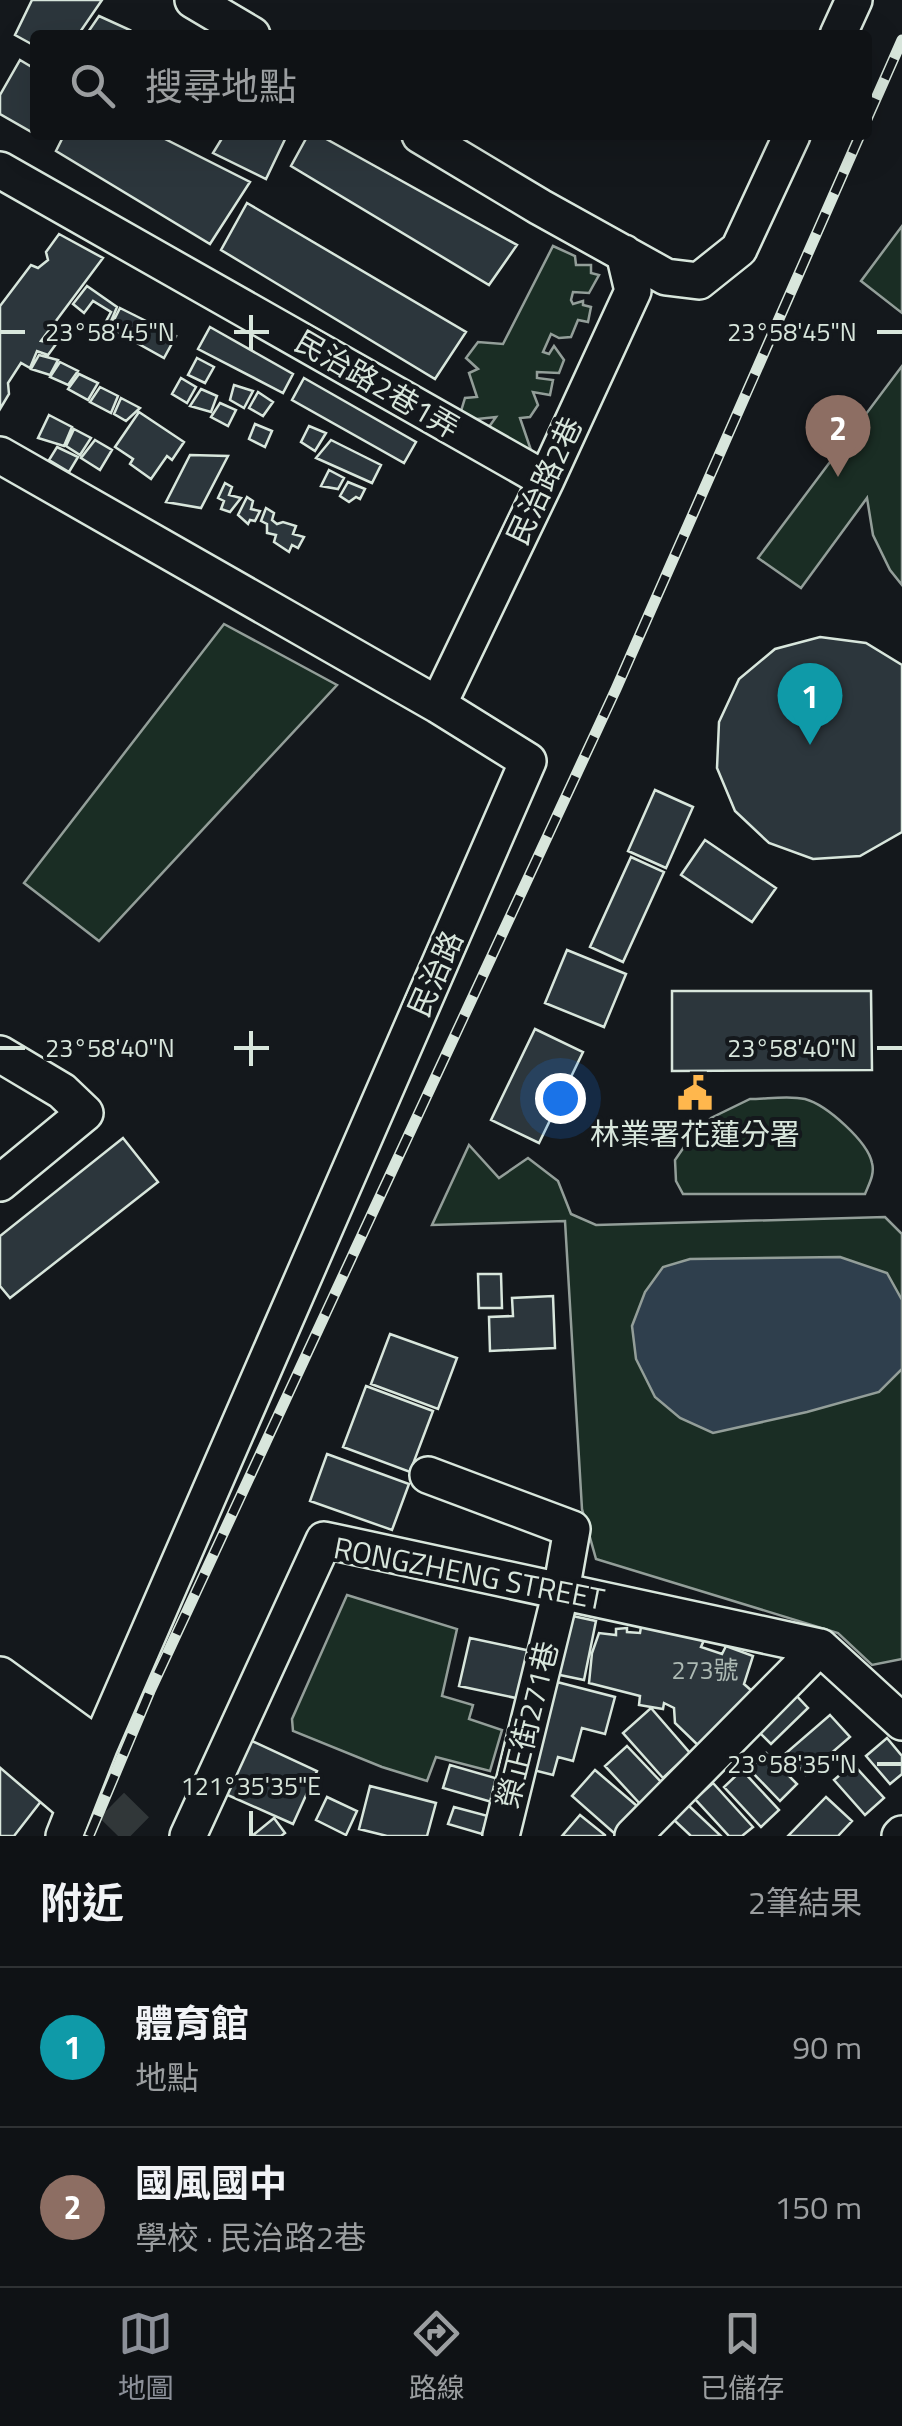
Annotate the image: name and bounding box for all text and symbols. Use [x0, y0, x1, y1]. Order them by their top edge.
search box [30, 30, 872, 140]
text: 搜尋地點 [145, 57, 297, 115]
icon: search [65, 58, 120, 113]
text: 23°58'45"N [45, 313, 175, 351]
text: 23°58'45"N [727, 313, 857, 351]
street label: 民治路2巷1弄 [286, 318, 469, 450]
pin: 2 [806, 394, 870, 477]
street label: 民治路2巷 [494, 409, 594, 552]
pin: 1 [778, 662, 842, 745]
street label: 民治路 [396, 923, 474, 1024]
text: 23°58'40"N [45, 1029, 175, 1067]
text: 23°58'40"N [727, 1029, 857, 1067]
your location [535, 1073, 586, 1124]
public building icon: 林業署花蓮分署 [676, 1074, 714, 1112]
place label: 林業署花蓮分署 [590, 1111, 800, 1157]
street label: RONGZHENG STREET [330, 1524, 609, 1622]
street label: 榮正街271巷 [484, 1637, 570, 1813]
house number: 273號 [671, 1651, 739, 1689]
text: 23°58'35"N [727, 1745, 857, 1783]
text: 121°35'35"E [181, 1767, 321, 1805]
text: 附近 [40, 1870, 124, 1934]
text: 2筆結果 [748, 1878, 862, 1926]
text: 體育館 [135, 1994, 249, 2052]
text: 1 [64, 2023, 81, 2071]
text: 90 m [792, 2023, 862, 2071]
text: 地點 [135, 2053, 199, 2101]
text: 國風國中 [135, 2154, 287, 2212]
text: 2 [64, 2183, 81, 2231]
text: 150 m [774, 2183, 862, 2231]
text: 學校 · 民治路2巷 [135, 2213, 366, 2261]
tab: 地圖 [118, 2306, 174, 2409]
tab: 路線 [409, 2306, 465, 2409]
tab: 已儲存 [700, 2306, 784, 2409]

